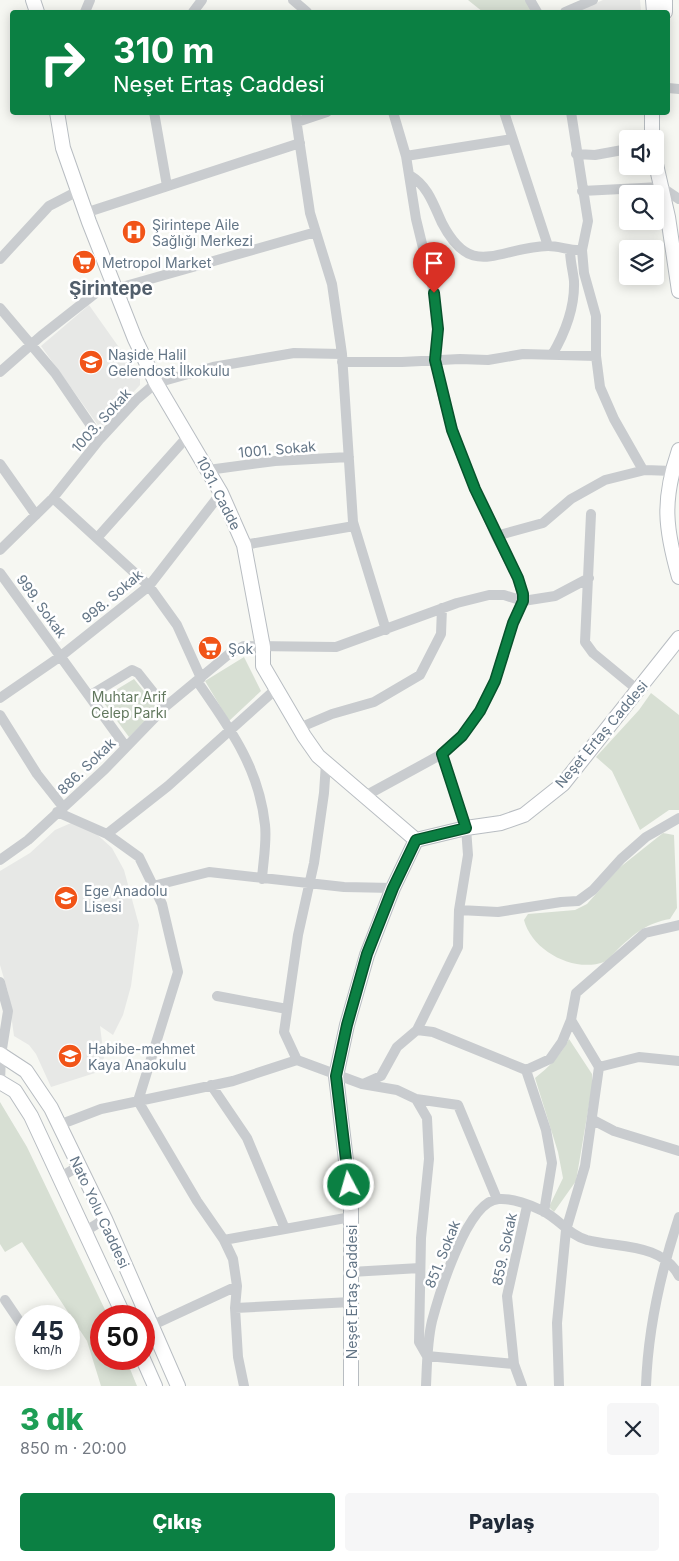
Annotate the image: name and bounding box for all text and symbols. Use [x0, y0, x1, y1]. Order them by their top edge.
text: 310 m [113, 29, 215, 71]
icon: right [30, 30, 95, 95]
text: Neşet Ertaş Caddesi [113, 71, 325, 97]
map controls [619, 130, 664, 285]
button: sound [619, 130, 664, 175]
button: search [619, 185, 664, 230]
place label: Şirintepe Aile Sağlığı Merkezi [152, 216, 253, 249]
hospital icon: Şirintepe Aile Sağlığı Merkezi [121, 219, 147, 245]
button: layers [619, 240, 664, 285]
pin [413, 242, 455, 293]
supermarket icon: Metropol Market [71, 249, 97, 275]
icon: arrive [420, 249, 448, 277]
place label: Metropol Market [102, 254, 212, 271]
district label: Şirintepe [69, 277, 153, 300]
place label: Naşide Halil Gelendost İlkokulu [108, 346, 230, 379]
school or university icon: Naşide Halil Gelendost İlkokulu [78, 349, 104, 375]
street label: 1003. Sokak [68, 384, 134, 456]
street label: 1001. Sokak [238, 437, 317, 461]
street label: 1031. Cadde [193, 453, 245, 533]
street label: 998. Sokak [78, 565, 146, 626]
street label: 999. Sokak [13, 571, 71, 641]
supermarket icon: Şok [197, 635, 223, 661]
place label: Şok [228, 640, 253, 657]
street label: Neşet Ertaş Caddesi [551, 677, 651, 791]
park label: Muhtar Arif Celep Parkı [91, 688, 167, 721]
street label: 886. Sokak [53, 734, 119, 798]
place label: Ege Anadolu Lisesi [84, 882, 168, 915]
school or university icon: Ege Anadolu Lisesi [53, 885, 79, 911]
place label: Habibe-mehmet Kaya Anaokulu [88, 1040, 196, 1073]
school or university icon: Habibe-mehmet Kaya Anaokulu [57, 1043, 83, 1069]
street label: Nato Yolu Caddesi [67, 1153, 133, 1271]
position arrow [322, 1158, 374, 1210]
street label: 859. Sokak [488, 1211, 520, 1287]
street label: 851. Sokak [421, 1217, 463, 1290]
street label: Neşet Ertaş Caddesi [343, 1225, 360, 1359]
speed limit sign: 50 [90, 1305, 155, 1370]
text: 45 [31, 1316, 64, 1346]
text: km/h [33, 1342, 62, 1357]
text: 3 dk [20, 1401, 83, 1437]
button: close [607, 1403, 659, 1455]
text: 850 m · 20:00 [20, 1438, 127, 1458]
button: Çıkış [20, 1493, 335, 1551]
button: Paylaş [345, 1493, 659, 1551]

